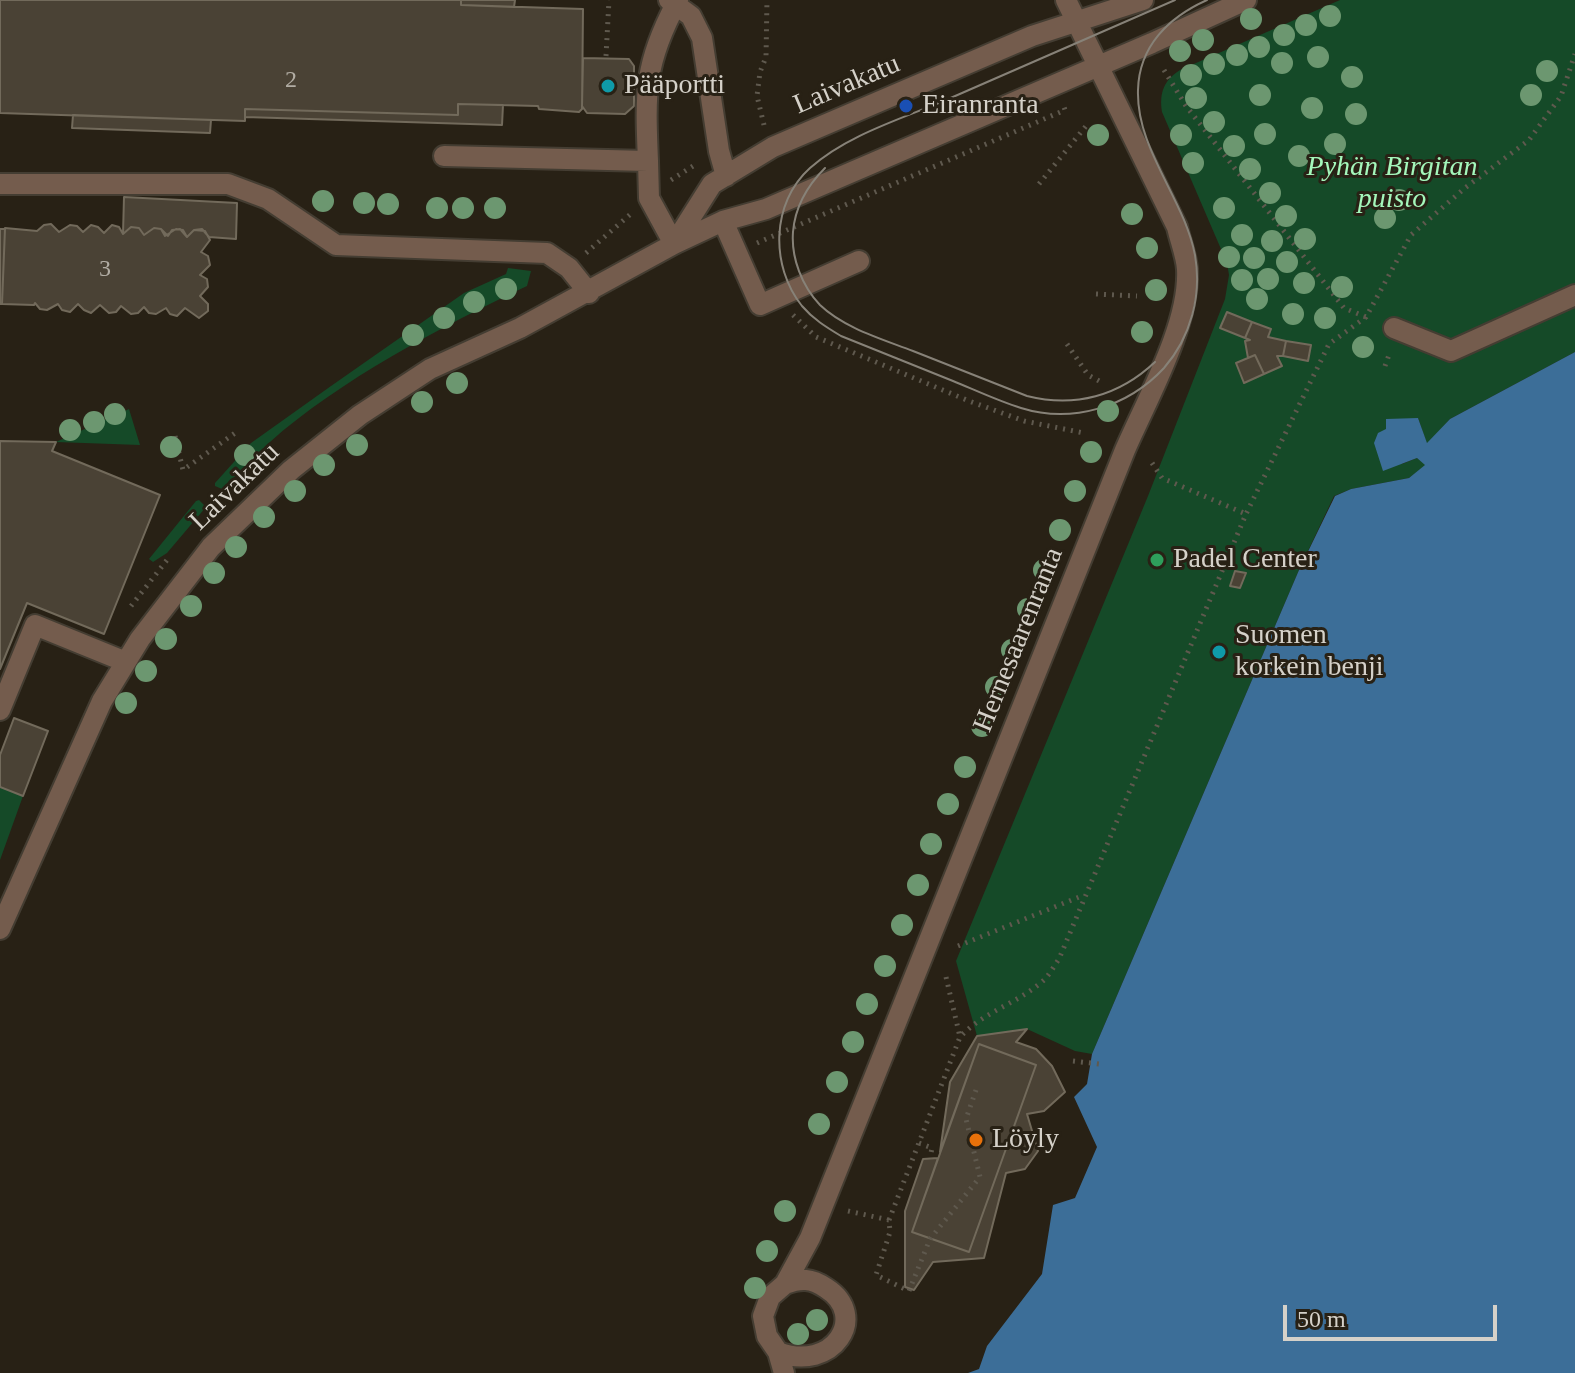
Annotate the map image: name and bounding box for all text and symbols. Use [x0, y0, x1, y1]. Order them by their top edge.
street label: Laivakatu [789, 48, 905, 122]
house number: 2 [285, 67, 297, 95]
place label: Pääportti [624, 69, 725, 103]
marker: Pääportti [599, 77, 617, 95]
place label: Eiranranta [922, 89, 1039, 123]
marker: Eiranranta [897, 97, 915, 115]
park label: Pyhän Birgitan puisto [1307, 151, 1477, 217]
house number: 3 [99, 256, 111, 284]
street label: Laivakatu [183, 436, 287, 538]
street label: Hernesaarenranta [967, 543, 1071, 737]
place label: Padel Center [1173, 543, 1317, 577]
marker: Padel Center [1148, 551, 1166, 569]
place label: Suomen korkein benji [1235, 619, 1384, 685]
marker: Suomen korkein benji [1210, 643, 1228, 661]
place label: Löyly [992, 1123, 1059, 1157]
marker: Löyly [967, 1131, 985, 1149]
scale bar [1287, 1289, 1501, 1339]
text: 50 m [1297, 1306, 1346, 1332]

